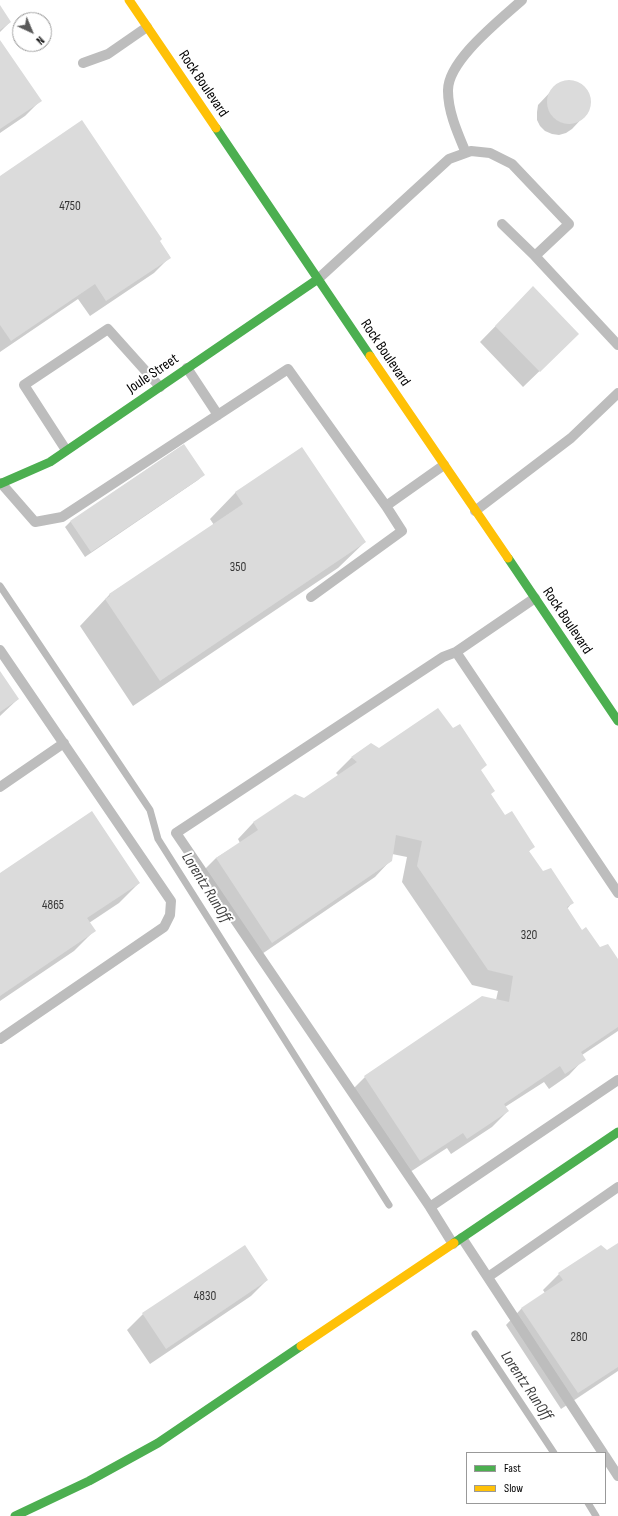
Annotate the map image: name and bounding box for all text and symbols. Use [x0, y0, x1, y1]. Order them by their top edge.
north arrow [12, 12, 52, 52]
text: N [33, 34, 47, 47]
street label: Rock Boulevard [174, 47, 232, 121]
house number: 4750 [59, 199, 81, 215]
street label: Rock Boulevard [356, 316, 414, 390]
street label: Joule Street [124, 350, 182, 398]
house number: 350 [230, 560, 246, 576]
street label: Rock Boulevard [538, 584, 596, 658]
water label: Lorentz RunOff [177, 849, 235, 927]
house number: 4865 [42, 898, 64, 914]
house number: 320 [521, 928, 537, 944]
house number: 4830 [194, 1289, 216, 1305]
house number: 280 [571, 1330, 587, 1346]
water label: Lorentz RunOff [496, 1348, 556, 1424]
legend [466, 1452, 606, 1504]
text: Fast [504, 1461, 521, 1476]
text: Slow [504, 1481, 523, 1496]

